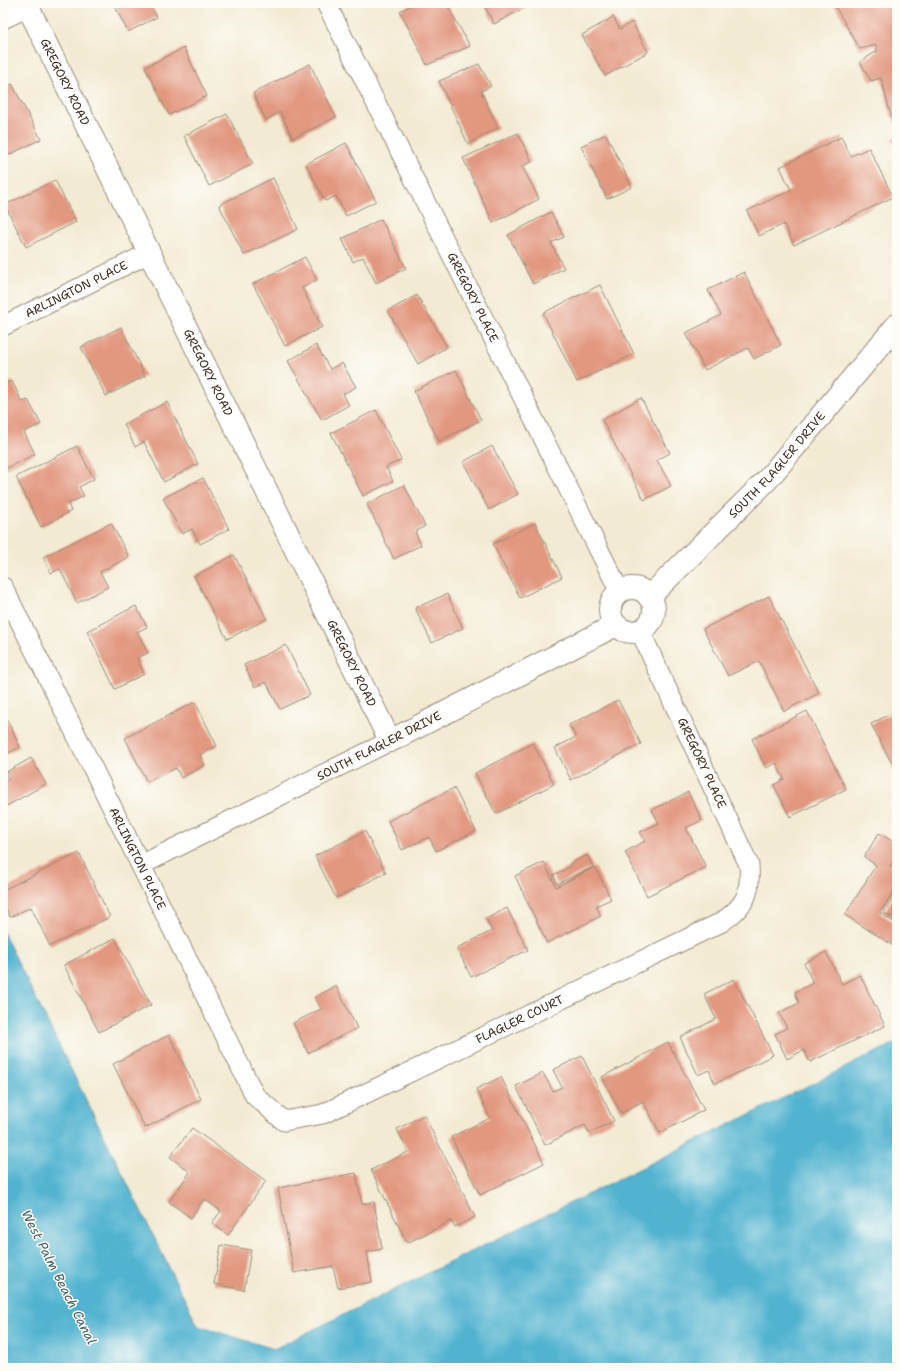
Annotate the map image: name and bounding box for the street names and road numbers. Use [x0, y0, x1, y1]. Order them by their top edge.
street label: GREGORY ROAD [37, 36, 93, 128]
street label: GREGORY PLACE [444, 250, 502, 345]
street label: ARLINGTON PLACE [23, 257, 130, 322]
street label: GREGORY ROAD [180, 326, 237, 419]
street label: SOUTH FLAGLER DRIVE [725, 408, 829, 522]
street label: GREGORY ROAD [323, 617, 380, 709]
street label: SOUTH FLAGLER DRIVE [314, 708, 444, 784]
street label: GREGORY PLACE [674, 715, 730, 811]
street label: ARLINGTON PLACE [105, 805, 170, 912]
street label: FLAGLER COURT [473, 991, 567, 1047]

